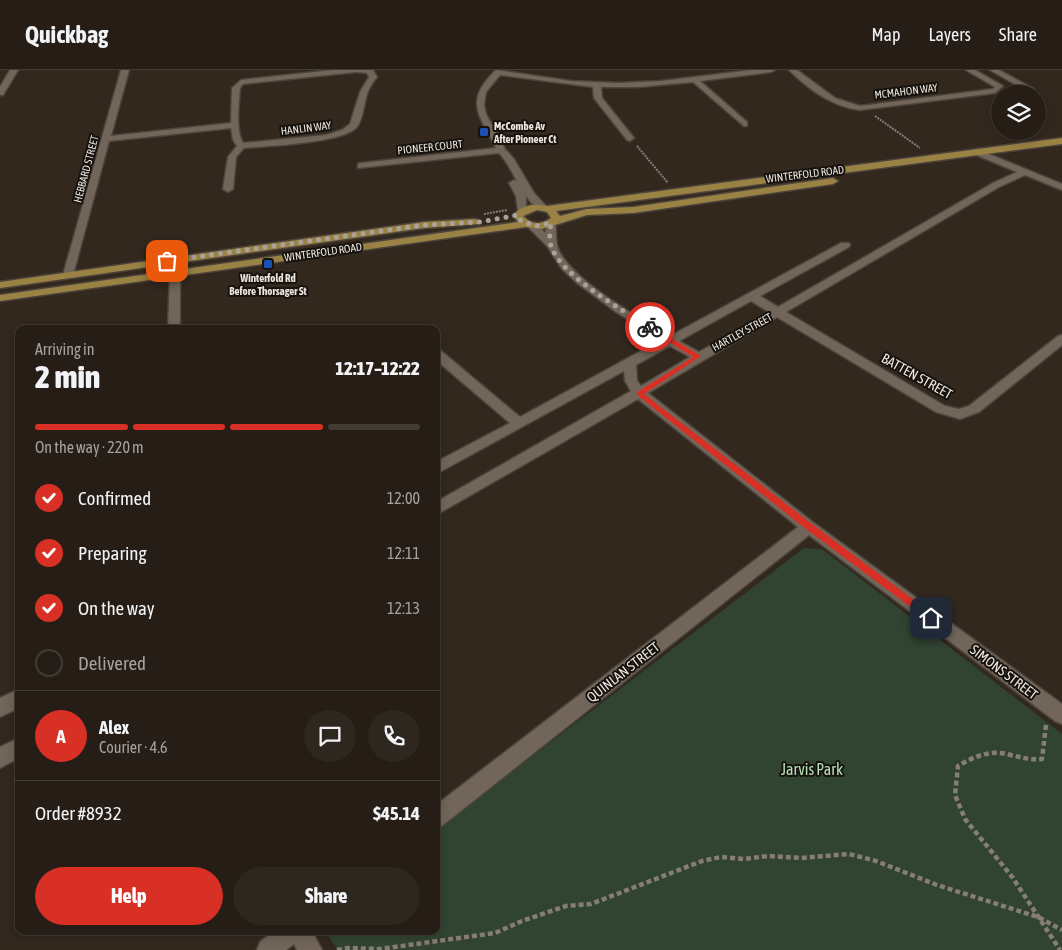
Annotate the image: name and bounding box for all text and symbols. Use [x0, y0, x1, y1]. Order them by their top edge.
text: Quickbag [25, 21, 108, 48]
text: Map [871, 24, 900, 45]
text: Layers [928, 24, 971, 45]
text: Share [999, 24, 1037, 45]
street label: MCMAHON WAY [874, 81, 938, 101]
map controls [991, 85, 1046, 140]
button: layers [991, 85, 1046, 140]
street label: HANLIN WAY [280, 119, 332, 137]
place label: McCombe Av After Pioneer Ct [493, 120, 557, 145]
marker: McCombe Av After Pioneer Ct [478, 126, 490, 138]
street label: HEBBARD STREET [71, 134, 101, 204]
street label: PIONEER COURT [397, 138, 463, 156]
street label: WINTERFOLD ROAD [765, 163, 845, 185]
pin [146, 240, 188, 282]
street label: WINTERFOLD ROAD [283, 241, 363, 263]
icon: bag [153, 247, 181, 275]
marker: Winterfold Rd Before Thorsager St [262, 258, 274, 270]
place label: Winterfold Rd Before Thorsager St [229, 272, 308, 297]
courier [625, 302, 675, 352]
street label: HARTLEY STREET [710, 311, 774, 353]
icon: bike [636, 313, 664, 341]
text: Arriving in [35, 340, 95, 358]
street label: BATTEN STREET [879, 350, 955, 402]
text: 12:17–12:22 [335, 357, 420, 379]
text: 2 min [35, 358, 100, 395]
text: On the way · 220 m [35, 438, 144, 456]
icon: check [35, 484, 63, 512]
text: Confirmed [78, 487, 151, 509]
text: 12:00 [387, 489, 420, 507]
icon: check [35, 539, 63, 567]
text: Preparing [78, 542, 147, 564]
text: 12:11 [387, 544, 420, 562]
icon: check [35, 594, 63, 622]
text: On the way [78, 597, 155, 619]
pin [910, 597, 952, 639]
text: 12:13 [387, 599, 420, 617]
icon: home [917, 604, 945, 632]
street label: QUINLAN STREET [583, 639, 663, 705]
street label: SIMONS STREET [967, 641, 1041, 703]
text: Delivered [78, 652, 146, 674]
button: chat [304, 710, 356, 762]
button: phone [368, 710, 420, 762]
text: Alex [99, 716, 129, 738]
text: A [56, 725, 66, 747]
text: Courier · 4.6 [99, 738, 168, 756]
park label: Jarvis Park [781, 760, 843, 778]
text: Order #8932 [35, 802, 122, 824]
text: $45.14 [373, 802, 420, 824]
button: Help [35, 867, 223, 925]
button: Share [233, 867, 420, 925]

